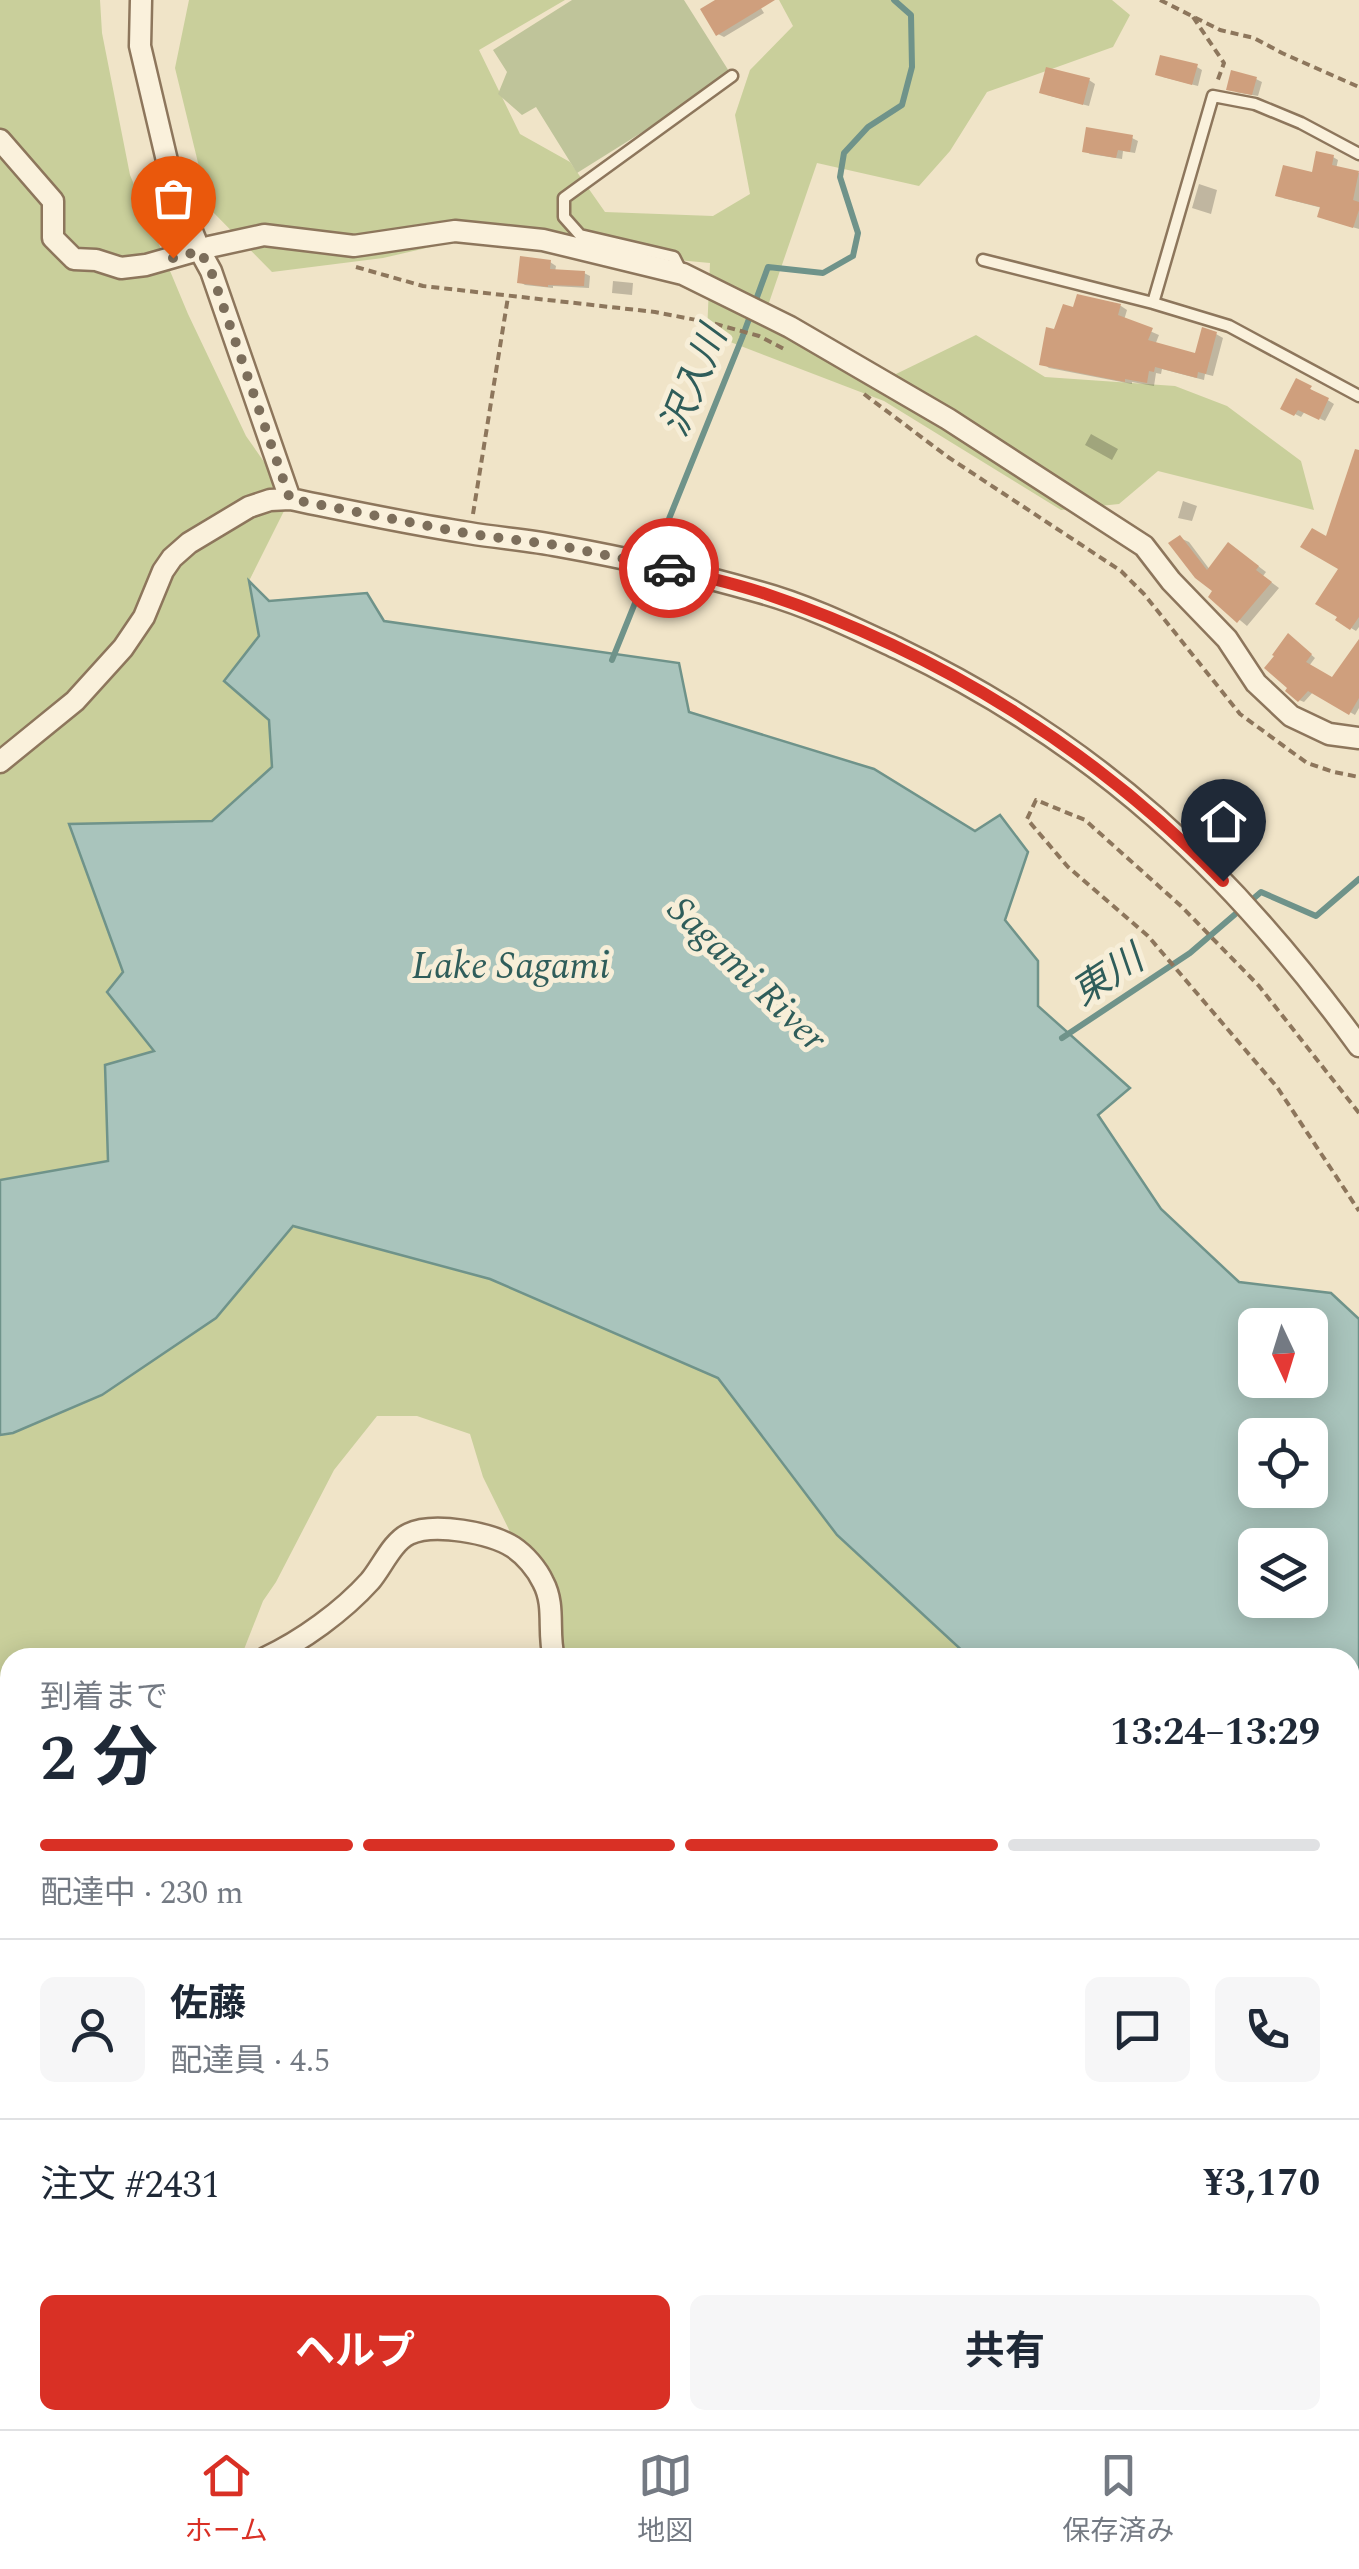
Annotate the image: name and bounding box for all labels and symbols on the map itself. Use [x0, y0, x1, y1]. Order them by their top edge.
pin [131, 156, 216, 259]
water label: 沢入川 [647, 314, 745, 445]
courier [619, 518, 719, 618]
pin [1181, 779, 1266, 882]
water label: Sagami River [653, 883, 841, 1067]
water label: 東川 [1060, 929, 1159, 1022]
water label: Lake Sagami [412, 938, 610, 996]
north arrow [1238, 1308, 1328, 1398]

